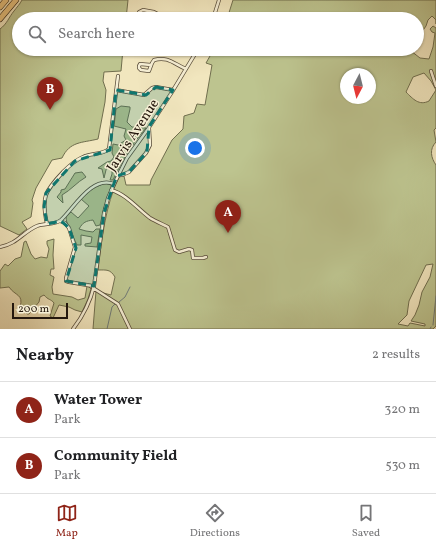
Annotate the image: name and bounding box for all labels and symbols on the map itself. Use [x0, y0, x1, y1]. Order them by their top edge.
north arrow [340, 68, 376, 104]
pin: B [37, 77, 63, 110]
street label: Jarvis Avenue [103, 95, 164, 176]
your location [185, 138, 205, 158]
pin: A [215, 200, 241, 233]
scale bar [12, 301, 68, 320]

